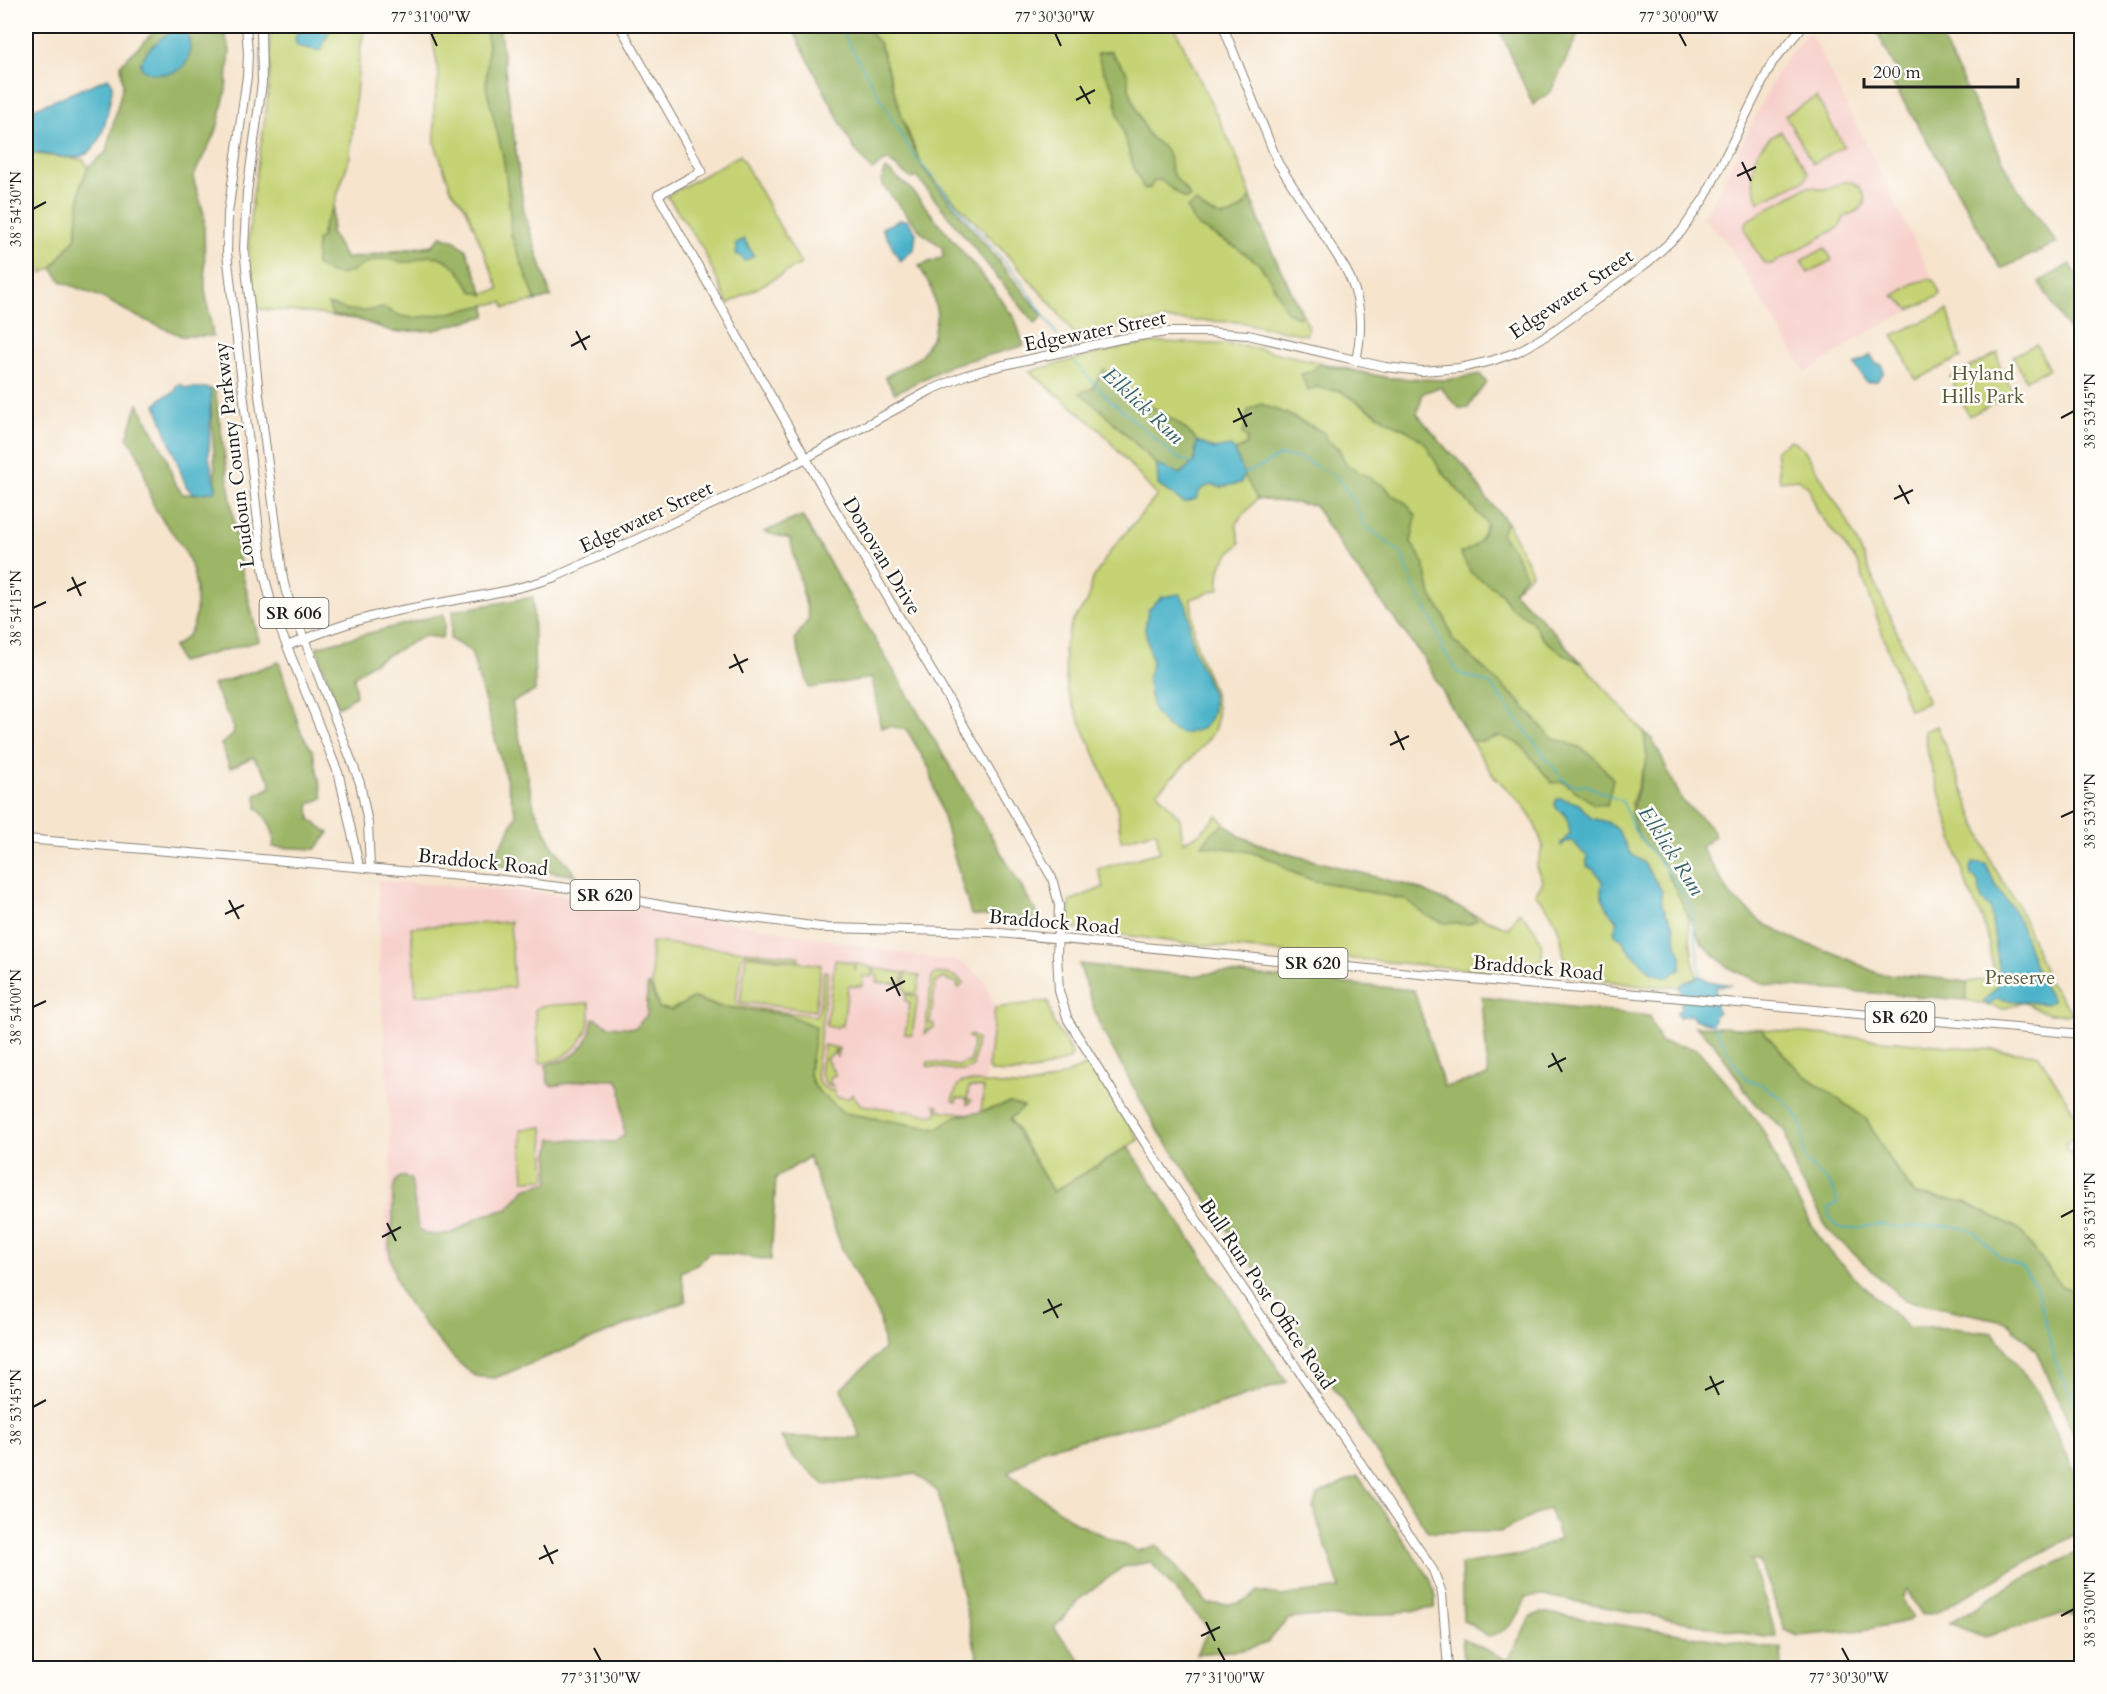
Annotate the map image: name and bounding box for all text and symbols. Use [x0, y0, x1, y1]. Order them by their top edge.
text: 77°31'00"W [391, 7, 471, 27]
text: 77°30'30"W [1015, 7, 1095, 27]
text: 77°30'00"W [1639, 7, 1719, 27]
scale bar [1864, 51, 2018, 89]
text: 200 m [1873, 60, 1921, 85]
text: 38°54'30"N [6, 171, 26, 247]
street label: Edgewater Street [1504, 242, 1639, 345]
street label: Edgewater Street [1022, 304, 1169, 358]
street label: Loudoun County Parkway [207, 340, 261, 570]
park label: Hyland Hills Park [1941, 360, 2025, 410]
water label: Elklick Run [1096, 361, 1190, 452]
text: 38°53'45"N [2080, 373, 2100, 449]
street label: Edgewater Street [575, 474, 718, 560]
street label: Donovan Drive [836, 492, 928, 620]
text: 38°54'15"N [6, 570, 26, 646]
road number: SR 606 [260, 598, 328, 628]
text: 38°53'30"N [2080, 773, 2100, 849]
water label: Elklick Run [1631, 801, 1711, 902]
street label: Braddock Road [417, 842, 550, 882]
road number: SR 620 [570, 880, 640, 910]
street label: Braddock Road [988, 903, 1121, 941]
road number: SR 620 [1278, 948, 1348, 978]
street label: Braddock Road [1472, 949, 1605, 987]
park label: Preserve [1985, 964, 2055, 991]
text: 38°54'00"N [6, 969, 26, 1045]
road number: SR 620 [1866, 1002, 1934, 1032]
text: 38°53'15"N [2080, 1172, 2100, 1248]
street label: Bull Run Post Office Road [1193, 1193, 1341, 1395]
text: 38°53'45"N [6, 1369, 26, 1445]
text: 38°53'00"N [2080, 1571, 2100, 1647]
text: 77°31'30"W [561, 1668, 641, 1688]
text: 77°31'00"W [1185, 1668, 1265, 1688]
text: 77°30'30"W [1809, 1668, 1889, 1688]

